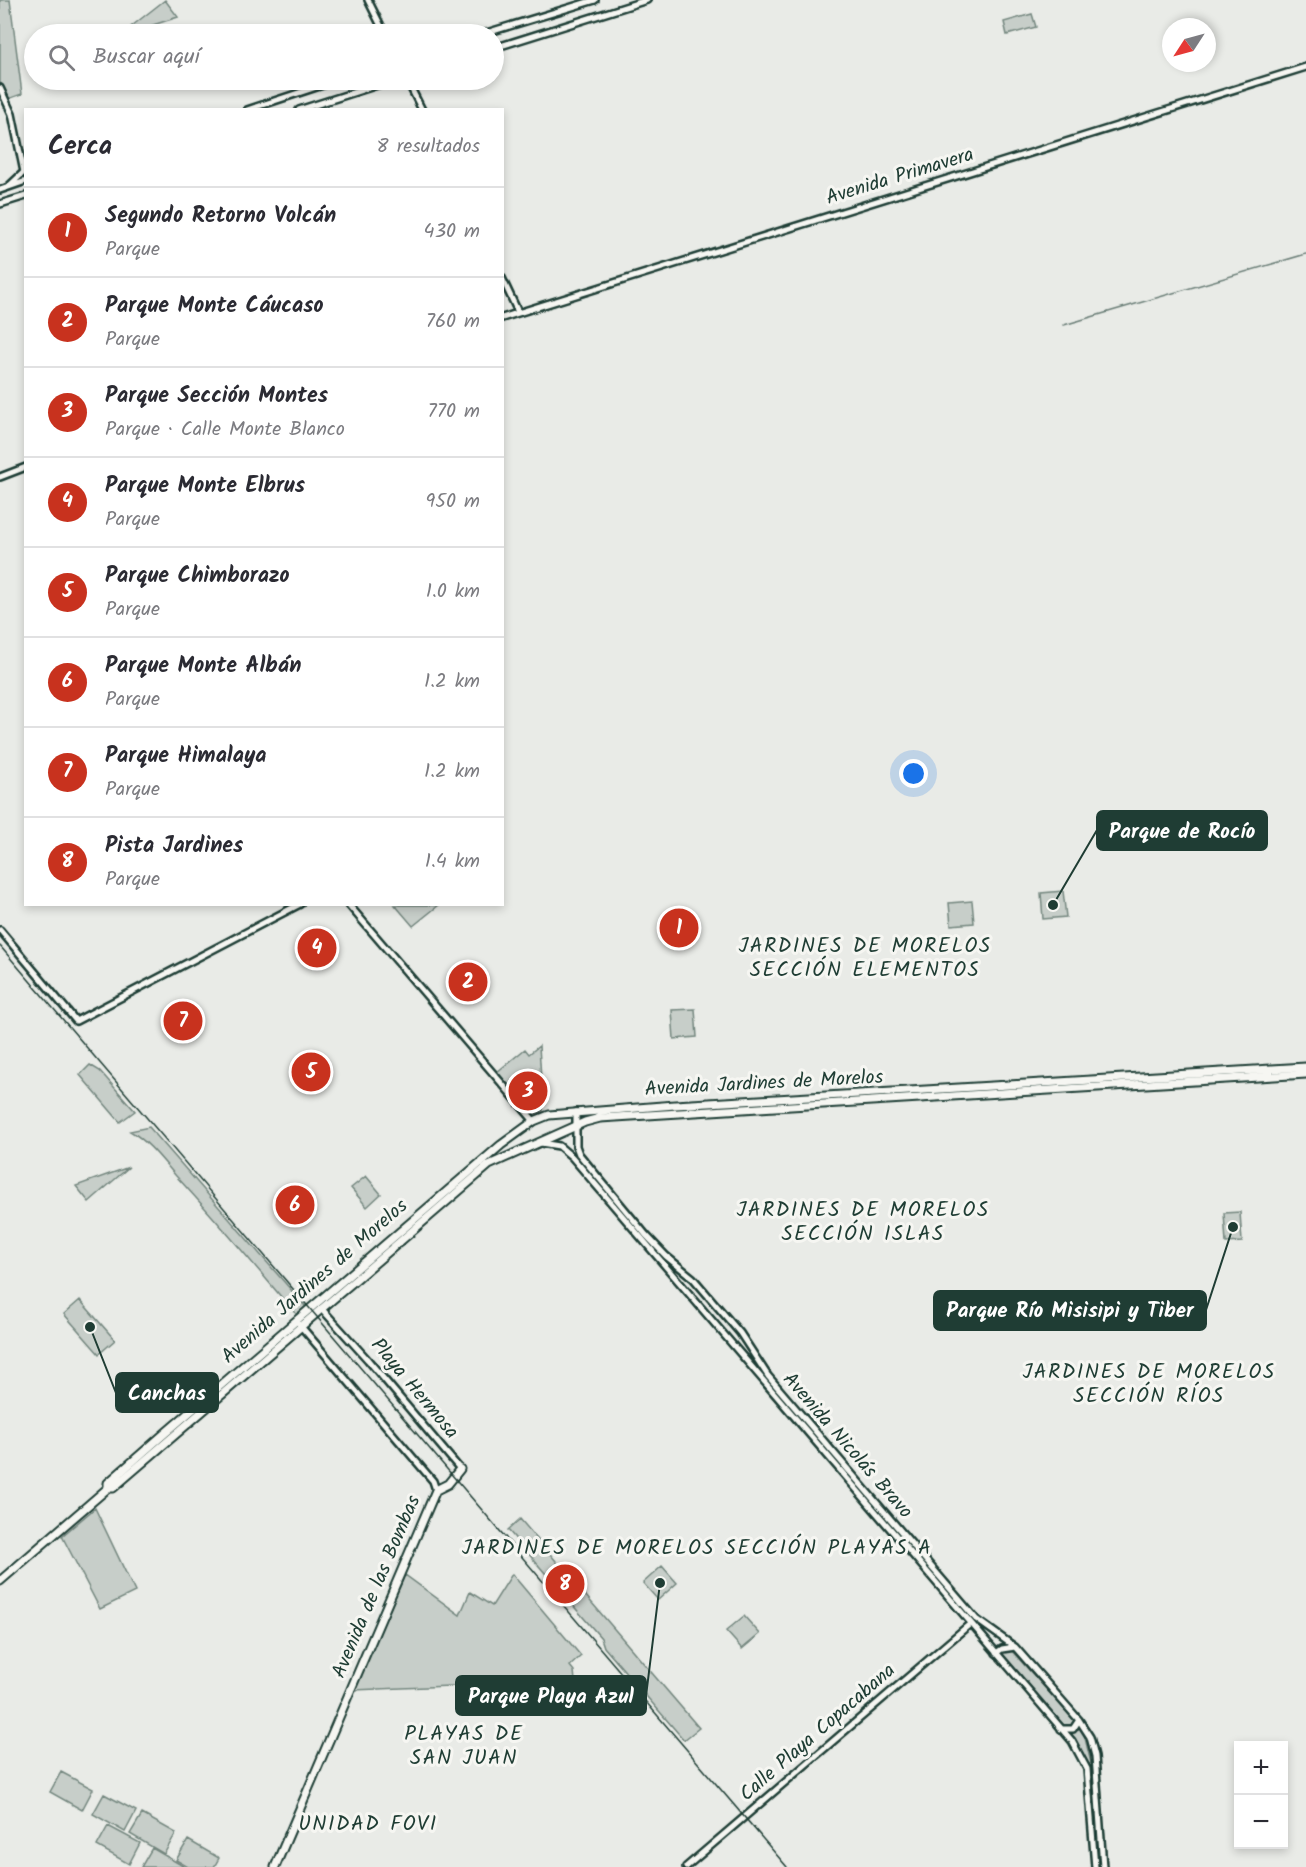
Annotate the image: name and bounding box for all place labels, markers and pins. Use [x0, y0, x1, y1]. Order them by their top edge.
callout: Parque de Rocío [1097, 811, 1267, 850]
pin: 1 [660, 906, 698, 950]
pin: 4 [298, 926, 336, 970]
pin: 2 [448, 960, 488, 1004]
pin: 7 [164, 998, 202, 1044]
pin: 5 [292, 1050, 330, 1094]
pin: 3 [508, 1068, 548, 1114]
pin: 6 [276, 1182, 314, 1228]
callout: Parque Río Misisipi y Tiber [934, 1291, 1206, 1330]
callout: Canchas [116, 1373, 218, 1412]
pin: 8 [546, 1562, 584, 1606]
callout: Parque Playa Azul [456, 1676, 646, 1715]

